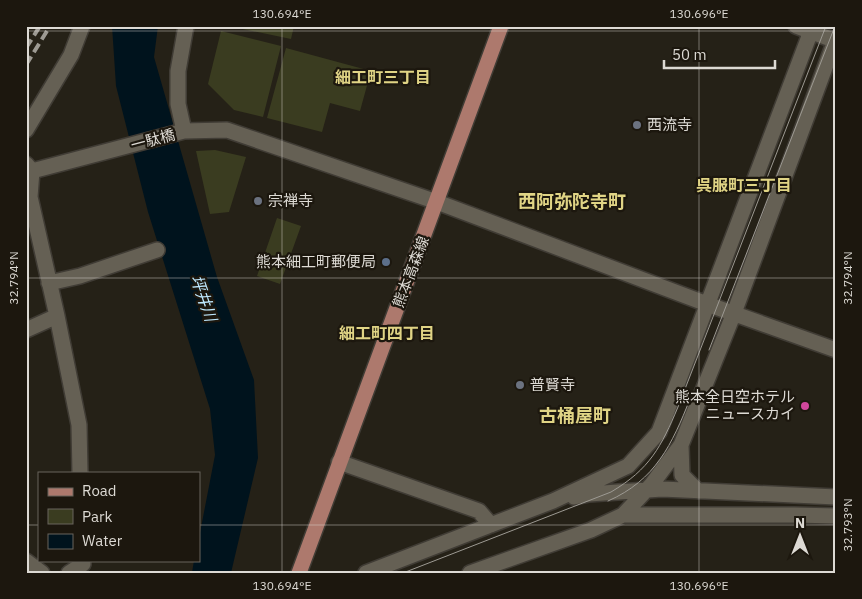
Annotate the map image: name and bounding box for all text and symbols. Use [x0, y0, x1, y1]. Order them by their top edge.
text: 130.694°E [252, 6, 312, 21]
text: 130.696°E [669, 6, 729, 21]
scale bar [664, 38, 776, 70]
text: 50 m [672, 45, 707, 64]
district label: 細工町三丁目 [335, 67, 431, 87]
place label: 西流寺 [647, 115, 692, 134]
marker: 西流寺 [631, 119, 643, 131]
street label: 一駄橋 [129, 125, 177, 155]
district label: 呉服町三丁目 [696, 175, 792, 195]
district label: 西阿弥陀寺町 [518, 190, 626, 213]
place label: 宗禅寺 [268, 191, 313, 210]
marker: 宗禅寺 [252, 195, 264, 207]
street label: 熊本高森線 [388, 233, 433, 310]
text: 32.794°N [6, 251, 21, 305]
text: 32.794°N [840, 251, 855, 305]
place label: 熊本細工町郵便局 [256, 252, 376, 271]
marker: 熊本細工町郵便局 [380, 256, 392, 268]
water label: 坪井川 [187, 272, 222, 326]
district label: 細工町四丁目 [339, 323, 435, 343]
place label: 普賢寺 [530, 375, 575, 394]
marker: 普賢寺 [514, 379, 526, 391]
place label: 熊本全日空ホテル ニュースカイ [675, 387, 795, 423]
marker: 熊本全日空ホテル ニュースカイ [799, 400, 811, 412]
district label: 古桶屋町 [539, 404, 611, 427]
legend [38, 472, 200, 562]
text: Road [82, 481, 117, 500]
text: 32.793°N [840, 498, 855, 552]
text: Park [82, 507, 112, 526]
north arrow [774, 512, 824, 562]
text: N [795, 514, 805, 532]
text: Water [82, 531, 123, 550]
text: 130.694°E [252, 578, 312, 593]
text: 130.696°E [669, 578, 729, 593]

